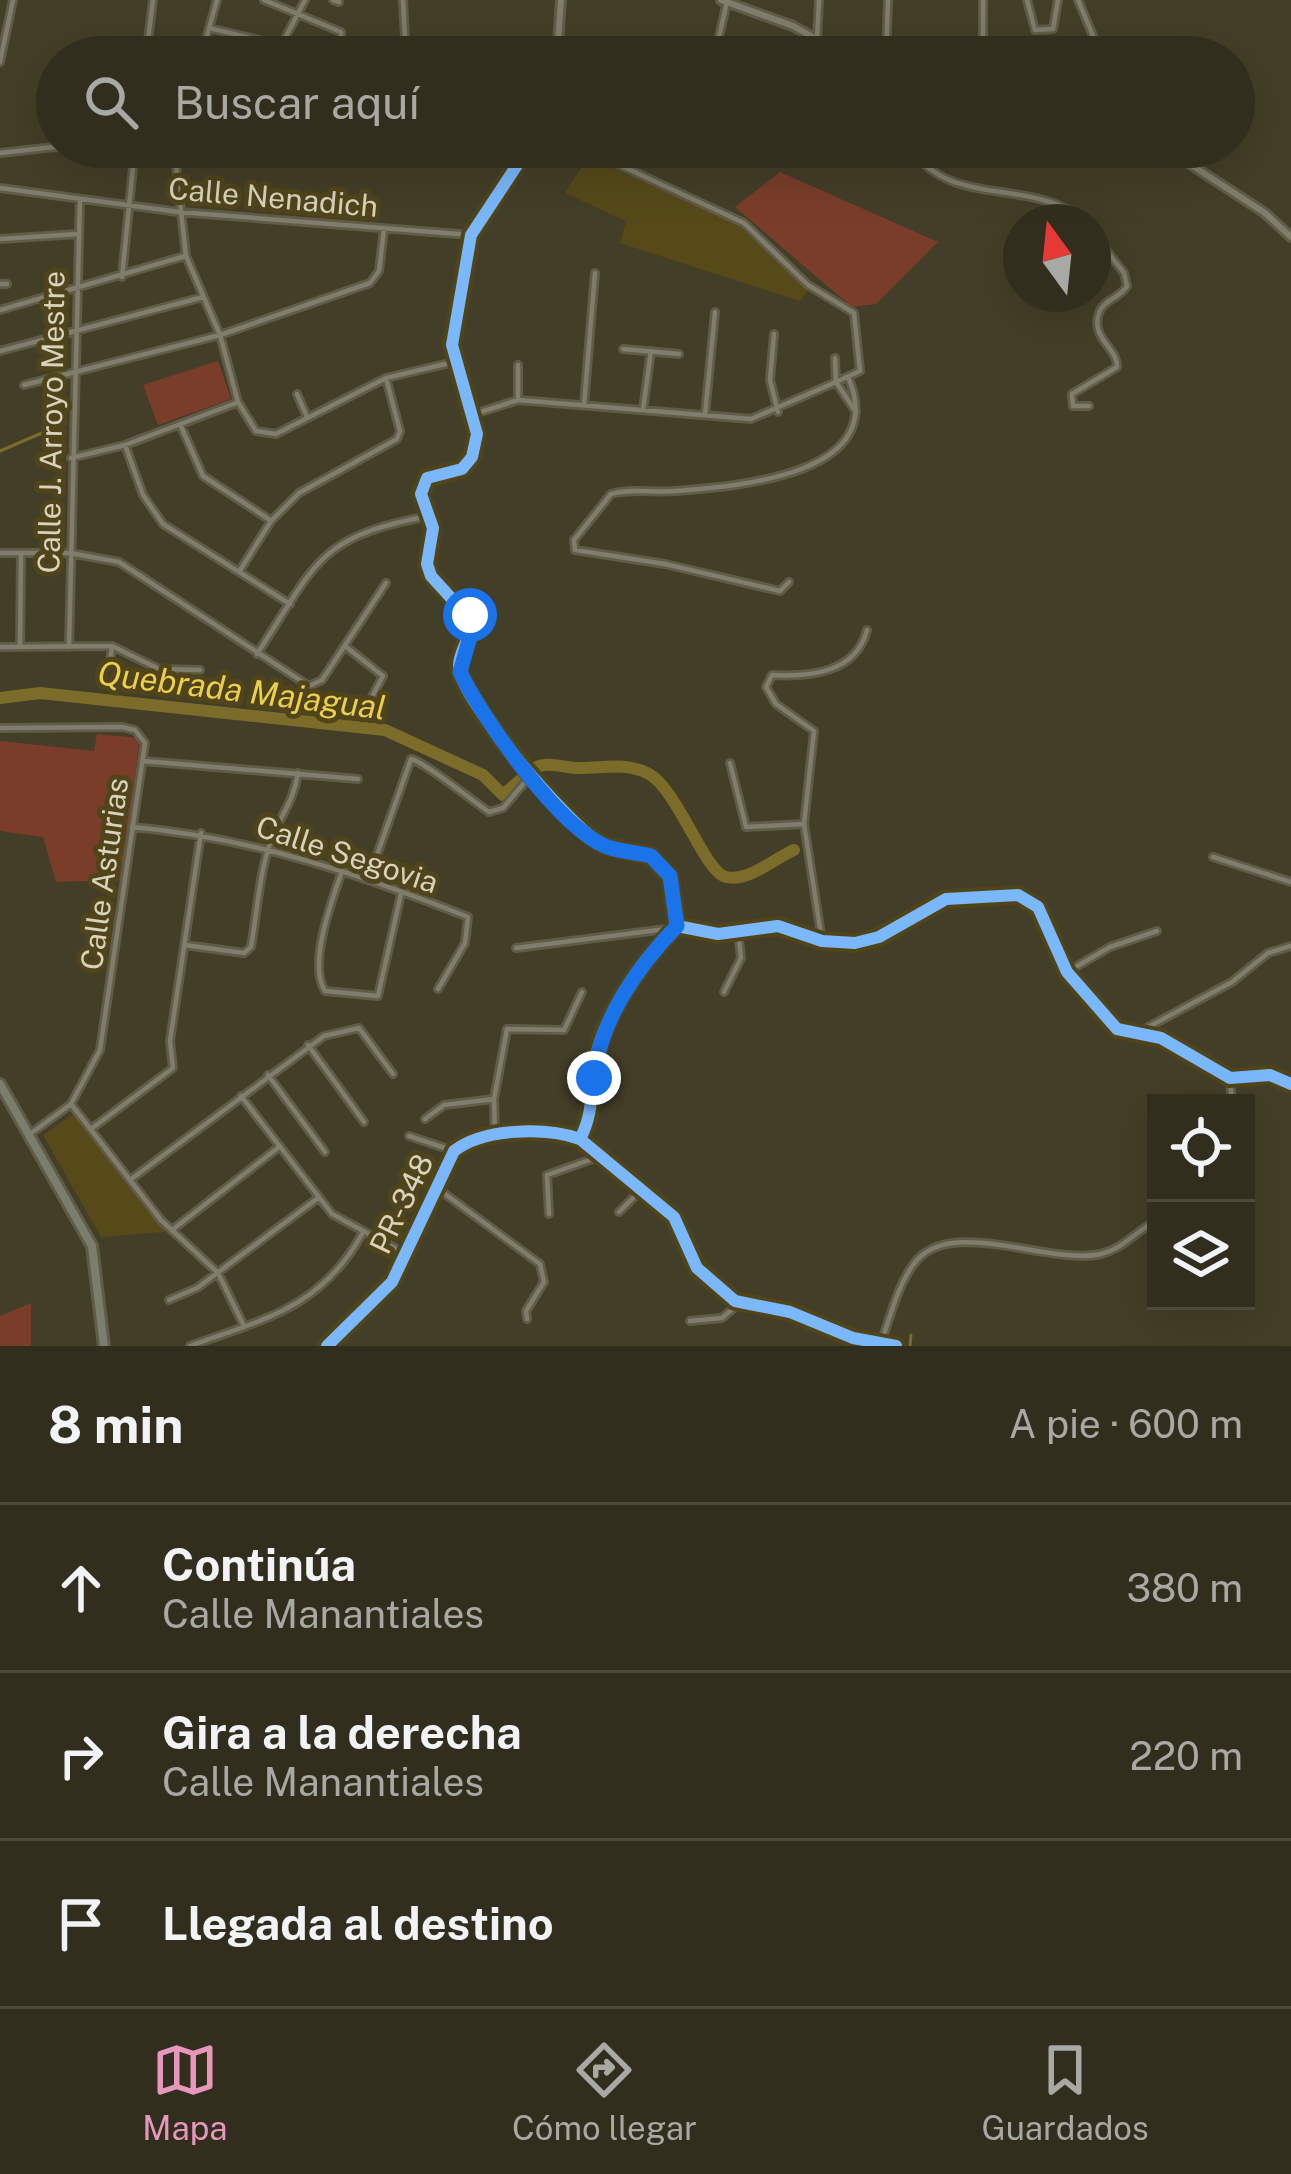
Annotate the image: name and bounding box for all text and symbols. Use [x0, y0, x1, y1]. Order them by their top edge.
search box [36, 36, 1255, 168]
icon: search [78, 69, 144, 135]
text: Buscar aquí [174, 76, 420, 129]
street label: Calle Nenadich [167, 170, 379, 224]
north arrow [1003, 204, 1111, 312]
street label: Calle J. Arroyo Mestre [30, 270, 72, 574]
route start [443, 588, 497, 642]
water label: Quebrada Majagual [96, 653, 388, 727]
street label: Calle Asturias [73, 775, 135, 972]
street label: Calle Segovia [252, 808, 443, 900]
route end [567, 1051, 621, 1105]
map controls [1147, 1094, 1255, 1310]
button: locate [1147, 1094, 1255, 1202]
street label: PR-348 [362, 1148, 441, 1259]
button: layers [1147, 1202, 1255, 1310]
text: 8 min [48, 1395, 183, 1454]
text: A pie · 600 m [1009, 1401, 1243, 1447]
text: Continúa [162, 1538, 356, 1591]
icon: ahead [48, 1555, 114, 1621]
text: 380 m [1127, 1565, 1243, 1611]
text: Calle Manantiales [162, 1591, 484, 1637]
text: Gira a la derecha [162, 1706, 522, 1759]
icon: right [48, 1723, 114, 1789]
text: 220 m [1129, 1733, 1243, 1779]
text: Calle Manantiales [162, 1759, 484, 1805]
icon: arrive [48, 1891, 114, 1957]
text: Llegada al destino [162, 1897, 554, 1950]
tab: Mapa [142, 2037, 227, 2147]
tab: Cómo llegar [512, 2037, 697, 2147]
tab: Guardados [982, 2037, 1149, 2147]

